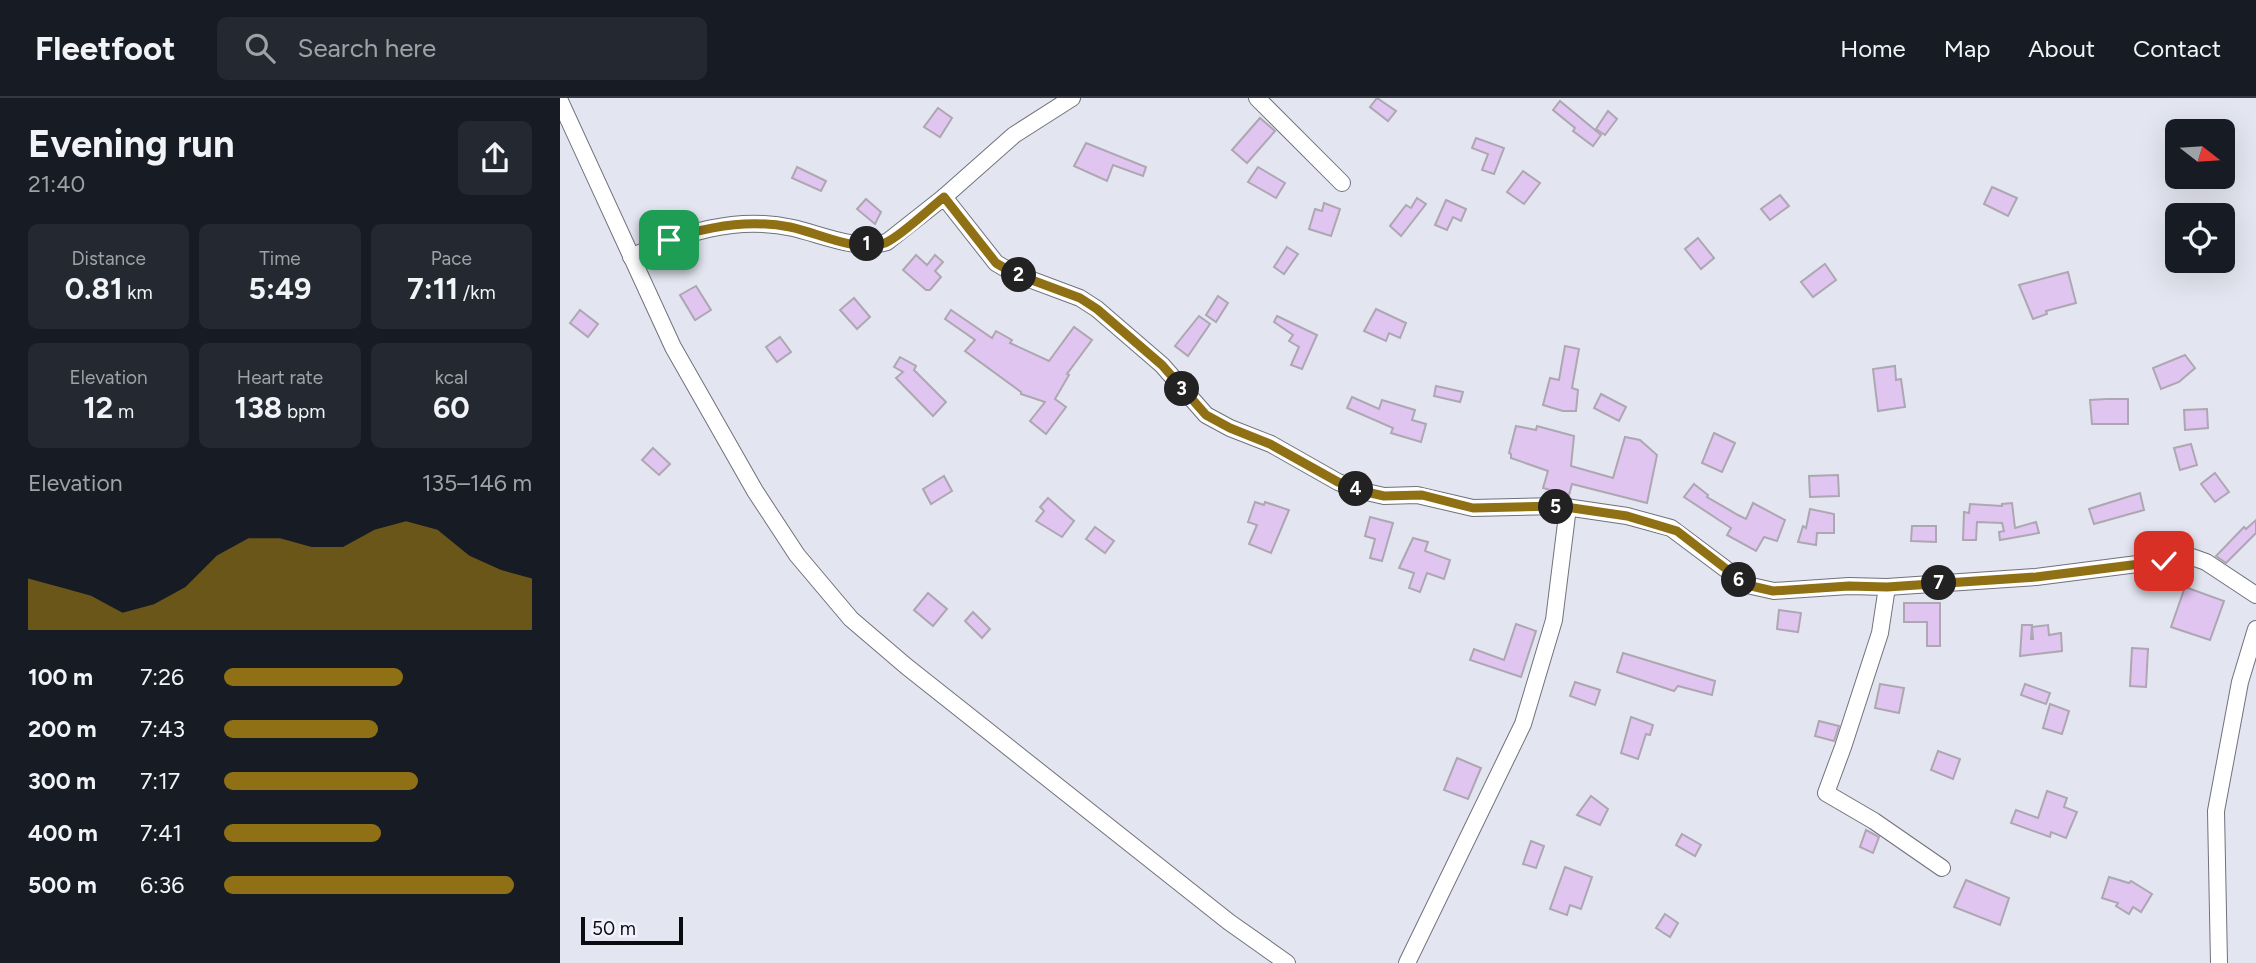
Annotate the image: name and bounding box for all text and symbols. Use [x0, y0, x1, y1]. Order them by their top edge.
search box [217, 17, 707, 80]
text: Fleetfoot [35, 29, 175, 68]
icon: search [241, 29, 279, 67]
text: Search here [297, 32, 436, 64]
text: Home [1840, 34, 1906, 63]
text: Map [1944, 34, 1990, 63]
text: About [2028, 34, 2095, 63]
text: Contact [2133, 34, 2221, 63]
north arrow [2165, 119, 2235, 189]
map controls [2165, 119, 2235, 273]
text: Evening run [28, 121, 235, 167]
button: share [458, 121, 532, 195]
text: 21:40 [28, 170, 85, 198]
button: locate [2165, 203, 2235, 273]
pin [639, 210, 699, 270]
icon: arrive [650, 221, 688, 259]
pin: 1 [850, 226, 884, 262]
text: 1 [862, 232, 871, 255]
text: Distance [71, 247, 146, 270]
text: Time [259, 247, 301, 270]
text: Pace [431, 247, 472, 270]
pin: 2 [1002, 258, 1036, 292]
text: 2 [1013, 263, 1024, 286]
text: 0.81 [65, 270, 123, 307]
text: 5:49 [249, 270, 311, 307]
text: 7:11 [407, 270, 458, 307]
text: km [123, 281, 153, 304]
text: /km [458, 281, 496, 304]
text: Elevation [70, 366, 148, 389]
text: Heart rate [237, 366, 323, 389]
text: kcal [435, 366, 468, 389]
pin: 3 [1164, 372, 1200, 406]
text: 3 [1176, 377, 1187, 400]
text: 12 [83, 389, 113, 426]
text: 138 [235, 389, 282, 426]
text: 60 [433, 389, 470, 426]
text: m [113, 400, 134, 423]
text: bpm [282, 400, 325, 423]
text: Elevation [28, 469, 123, 497]
text: 135–146 m [422, 469, 532, 497]
pin: 4 [1338, 472, 1374, 506]
text: 4 [1349, 477, 1362, 500]
pin: 5 [1538, 490, 1574, 524]
text: 5 [1550, 495, 1561, 518]
pin [2134, 531, 2194, 591]
icon: check [2145, 542, 2183, 580]
pin: 6 [1722, 562, 1756, 598]
pin: 7 [1922, 566, 1956, 601]
text: 6 [1733, 568, 1744, 591]
text: 7 [1933, 571, 1944, 594]
text: 100 m [28, 663, 93, 691]
text: 7:26 [140, 663, 184, 691]
text: 200 m [28, 715, 97, 743]
text: 7:43 [140, 715, 185, 743]
text: 300 m [28, 767, 96, 795]
text: 7:17 [140, 767, 180, 795]
text: 400 m [28, 819, 98, 847]
text: 7:41 [140, 819, 182, 847]
text: 500 m [28, 871, 97, 899]
text: 6:36 [140, 871, 184, 899]
scale bar [581, 914, 682, 946]
text: 50 m [592, 917, 636, 940]

